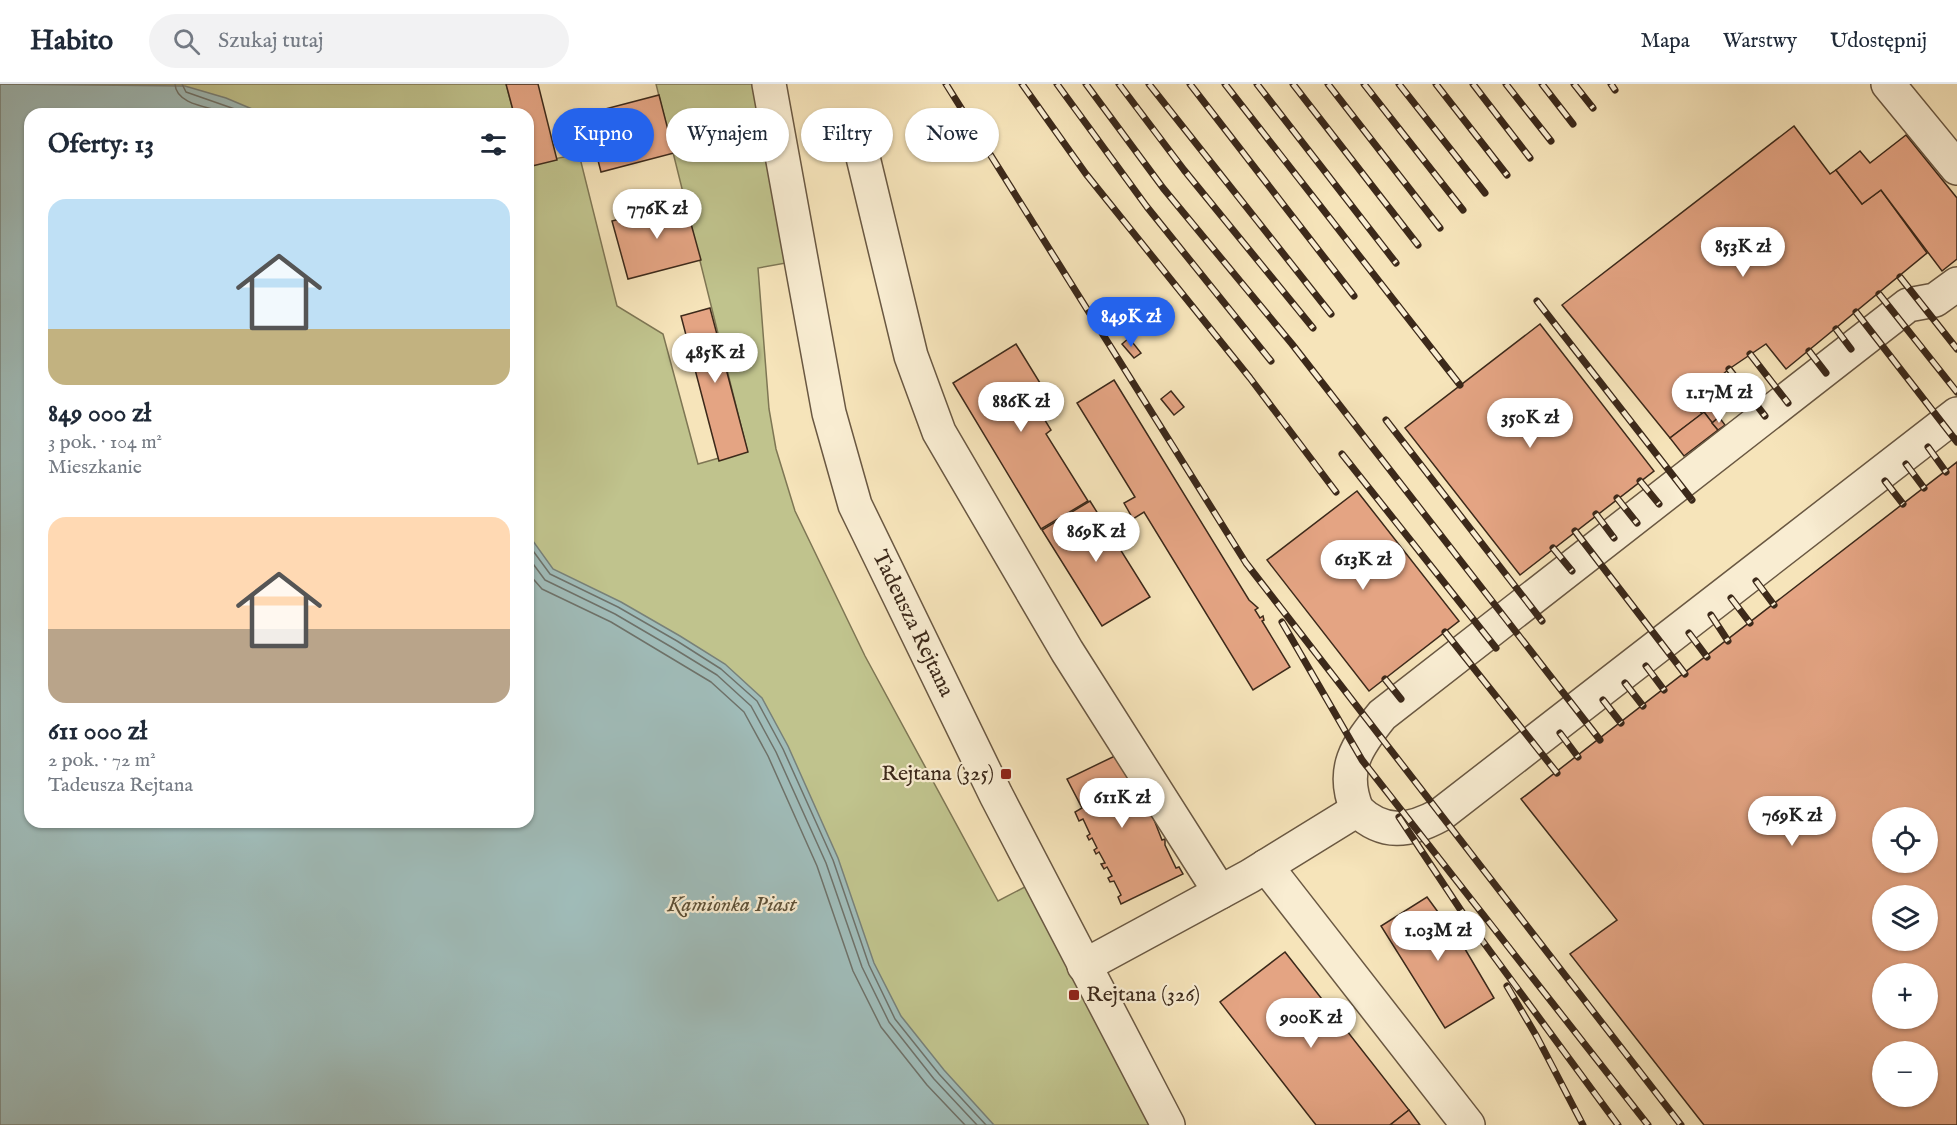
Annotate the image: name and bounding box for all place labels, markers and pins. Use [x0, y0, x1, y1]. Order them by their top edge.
pin: 776K zł [602, 189, 712, 240]
pin: 853K zł [1688, 227, 1798, 278]
pin: 849K zł [1076, 297, 1186, 348]
pin: 485K zł [660, 333, 770, 384]
pin: 1.17M zł [1657, 373, 1781, 424]
pin: 886K zł [966, 382, 1076, 433]
pin: 350K zł [1475, 398, 1585, 449]
pin: 869K zł [1041, 512, 1151, 563]
pin: 613K zł [1308, 540, 1418, 591]
place label: Rejtana (325) [881, 760, 994, 788]
marker: Rejtana (325) [999, 767, 1013, 781]
pin: 611K zł [1067, 778, 1177, 829]
pin: 769K zł [1737, 796, 1847, 847]
pin: 1.03M zł [1376, 911, 1500, 962]
place label: Rejtana (326) [1086, 981, 1200, 1009]
marker: Rejtana (326) [1067, 988, 1081, 1002]
pin: 900K zł [1256, 998, 1366, 1049]

